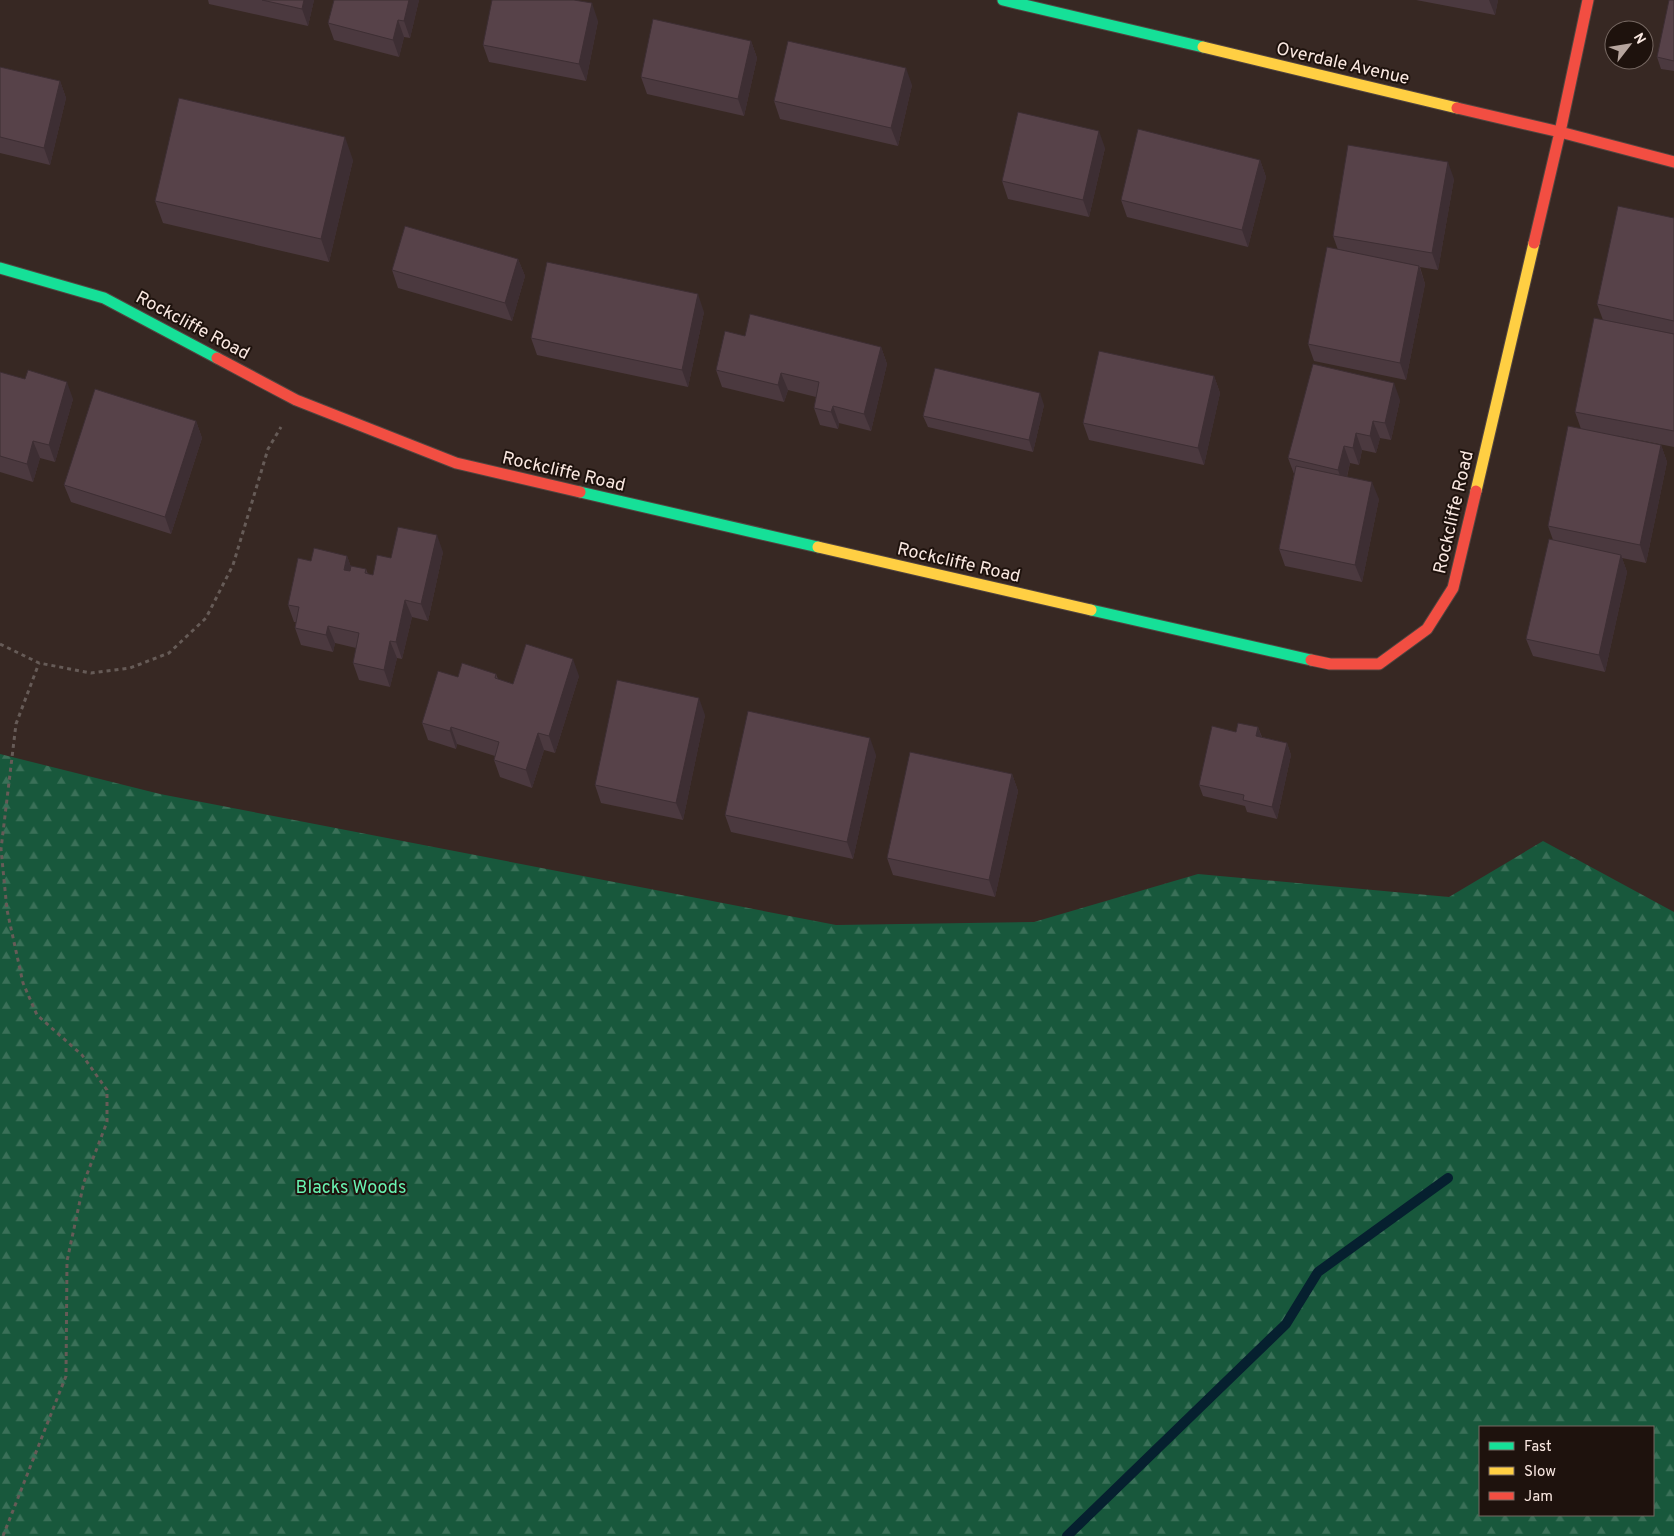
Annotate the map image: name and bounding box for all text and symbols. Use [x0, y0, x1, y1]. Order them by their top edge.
north arrow [1604, 20, 1654, 70]
text: N [1629, 30, 1649, 48]
street label: Overdale Avenue [1274, 38, 1412, 91]
street label: Rockcliffe Road [131, 287, 253, 366]
street label: Rockcliffe Road [500, 447, 628, 498]
street label: Rockcliffe Road [1429, 448, 1480, 576]
street label: Rockcliffe Road [895, 538, 1023, 589]
park label: Blacks Woods [296, 1177, 406, 1200]
legend [1479, 1426, 1654, 1516]
text: Fast [1524, 1438, 1552, 1457]
text: Slow [1524, 1463, 1556, 1482]
text: Jam [1524, 1488, 1553, 1507]

